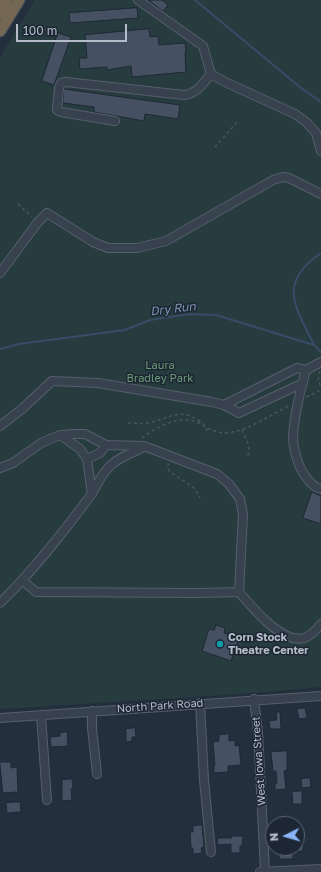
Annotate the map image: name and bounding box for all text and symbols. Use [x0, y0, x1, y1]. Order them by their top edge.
scale bar [18, 16, 129, 42]
text: 100 m [23, 23, 57, 38]
water label: Dry Run [149, 299, 197, 319]
park label: Laura Bradley Park [127, 359, 193, 385]
place label: Corn Stock Theatre Center [228, 631, 309, 657]
marker: Corn Stock Theatre Center [215, 639, 225, 649]
street label: North Park Road [116, 696, 204, 716]
street label: West Iowa Street [249, 716, 269, 806]
north arrow [265, 816, 305, 856]
text: N [267, 832, 280, 842]

